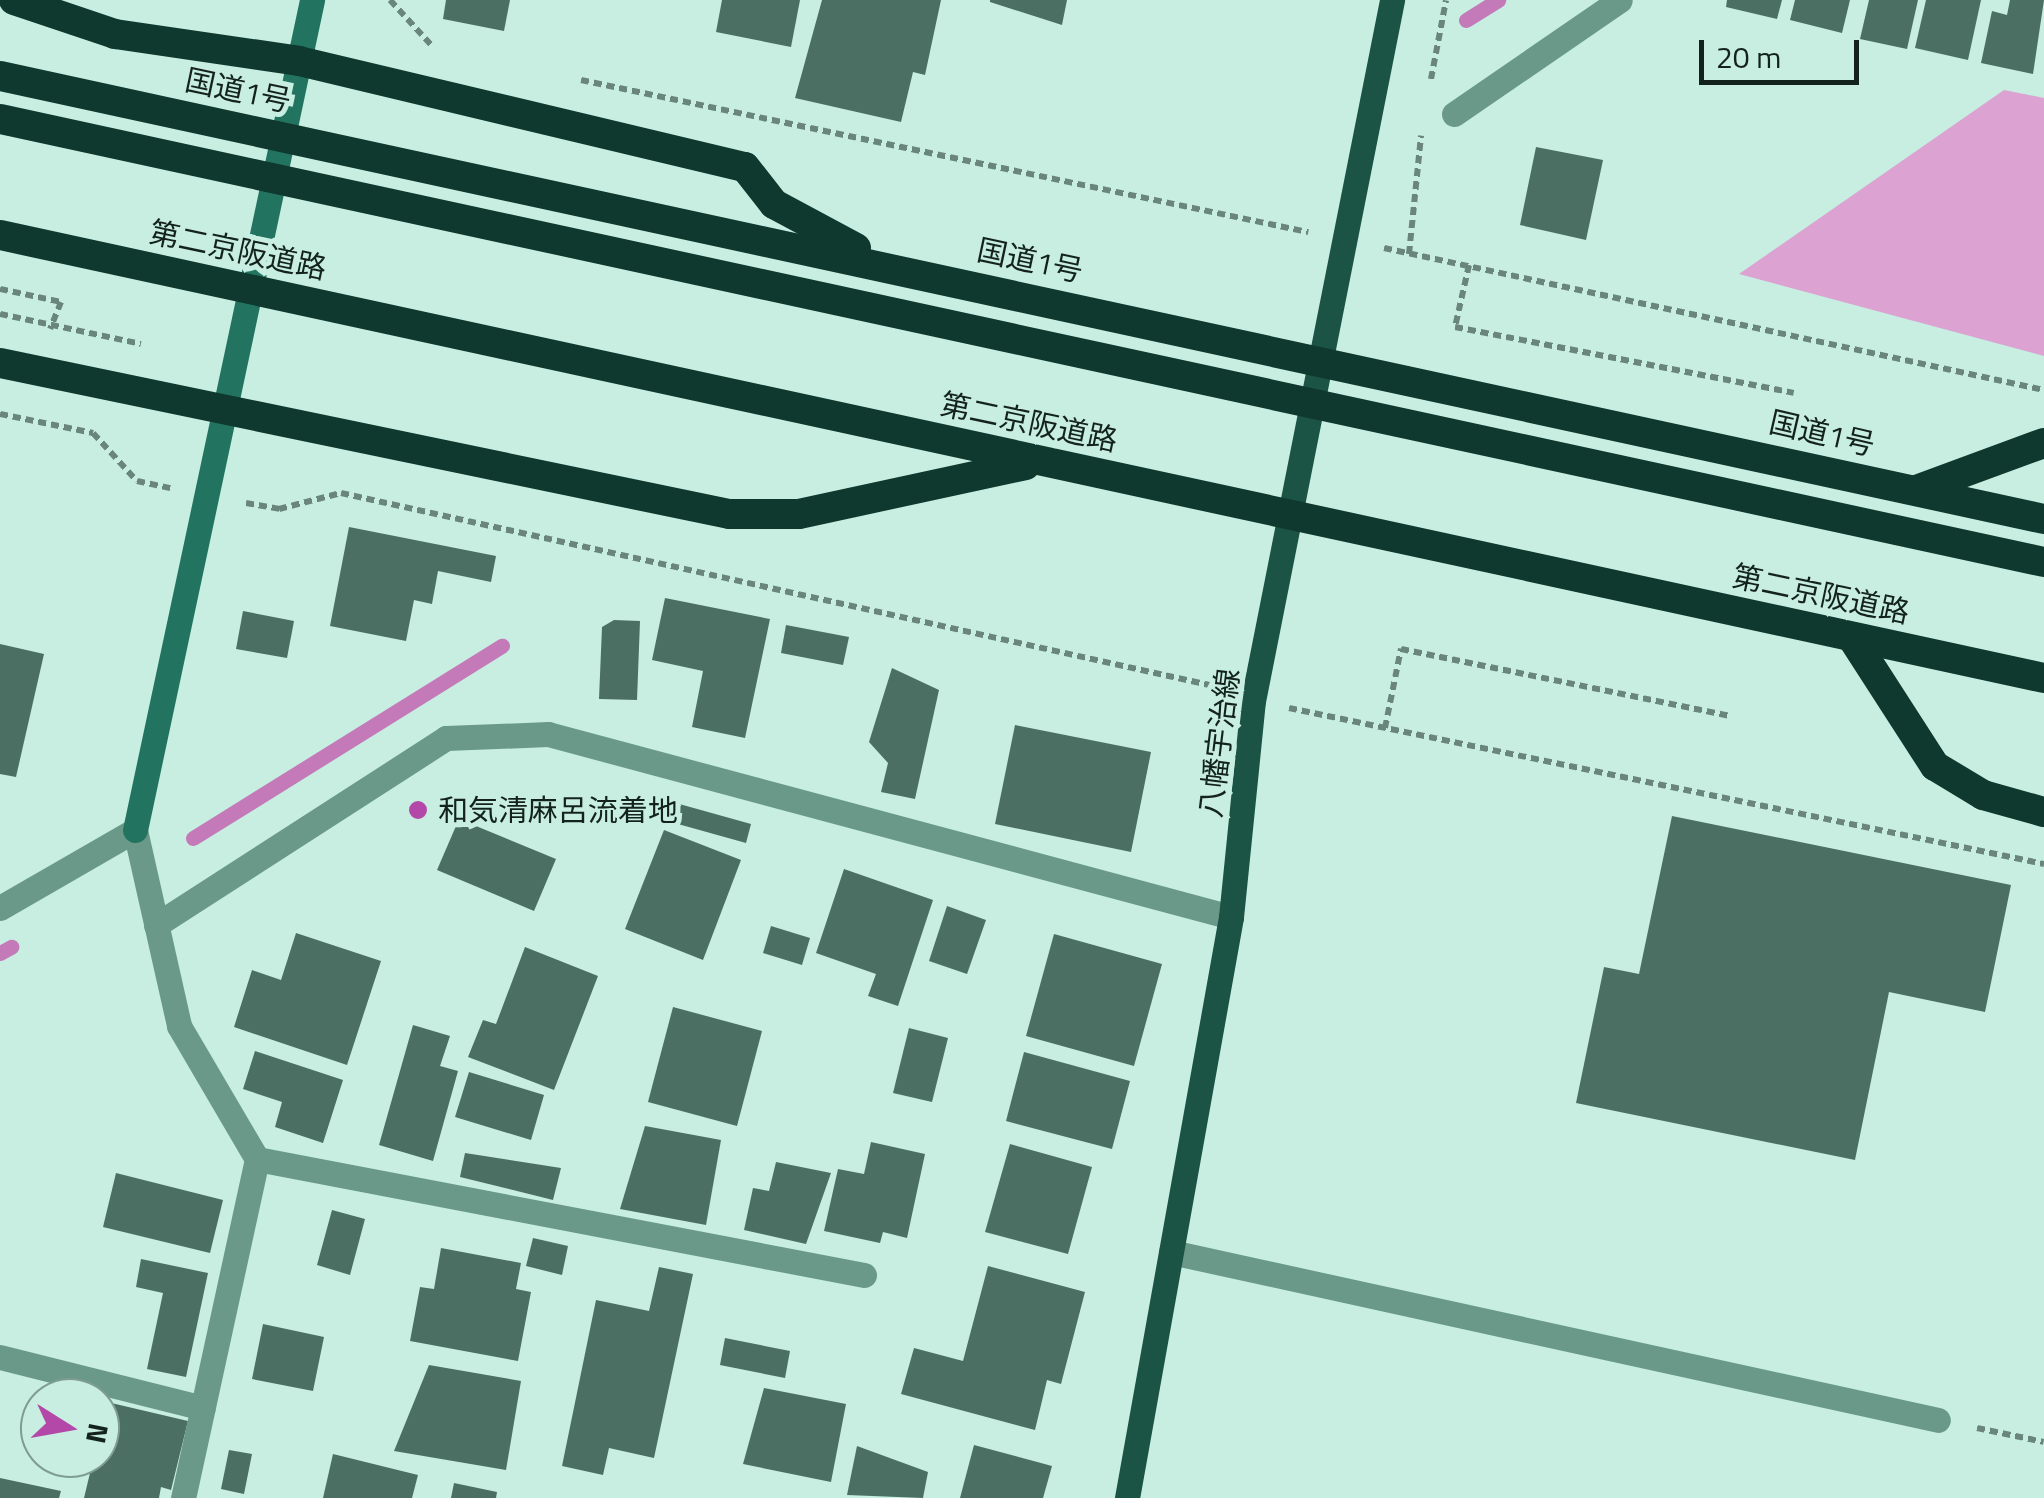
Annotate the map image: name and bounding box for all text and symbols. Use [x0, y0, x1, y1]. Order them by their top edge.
scale bar [1704, 20, 1864, 82]
text: 20 m [1716, 34, 1781, 80]
street label: 国道1号 [182, 61, 294, 119]
street label: 第二京阪道路 [146, 214, 330, 286]
street label: 国道1号 [974, 231, 1086, 289]
street label: 第二京阪道路 [937, 386, 1121, 458]
street label: 国道1号 [1766, 403, 1878, 463]
street label: 第二京阪道路 [1729, 558, 1913, 630]
street label: 八幡宇治線 [1192, 666, 1246, 820]
place label: 和気清麻呂流着地 [438, 792, 678, 828]
marker: 和気清麻呂流着地 [407, 799, 429, 821]
north arrow [20, 1378, 120, 1478]
text: N [75, 1420, 121, 1447]

